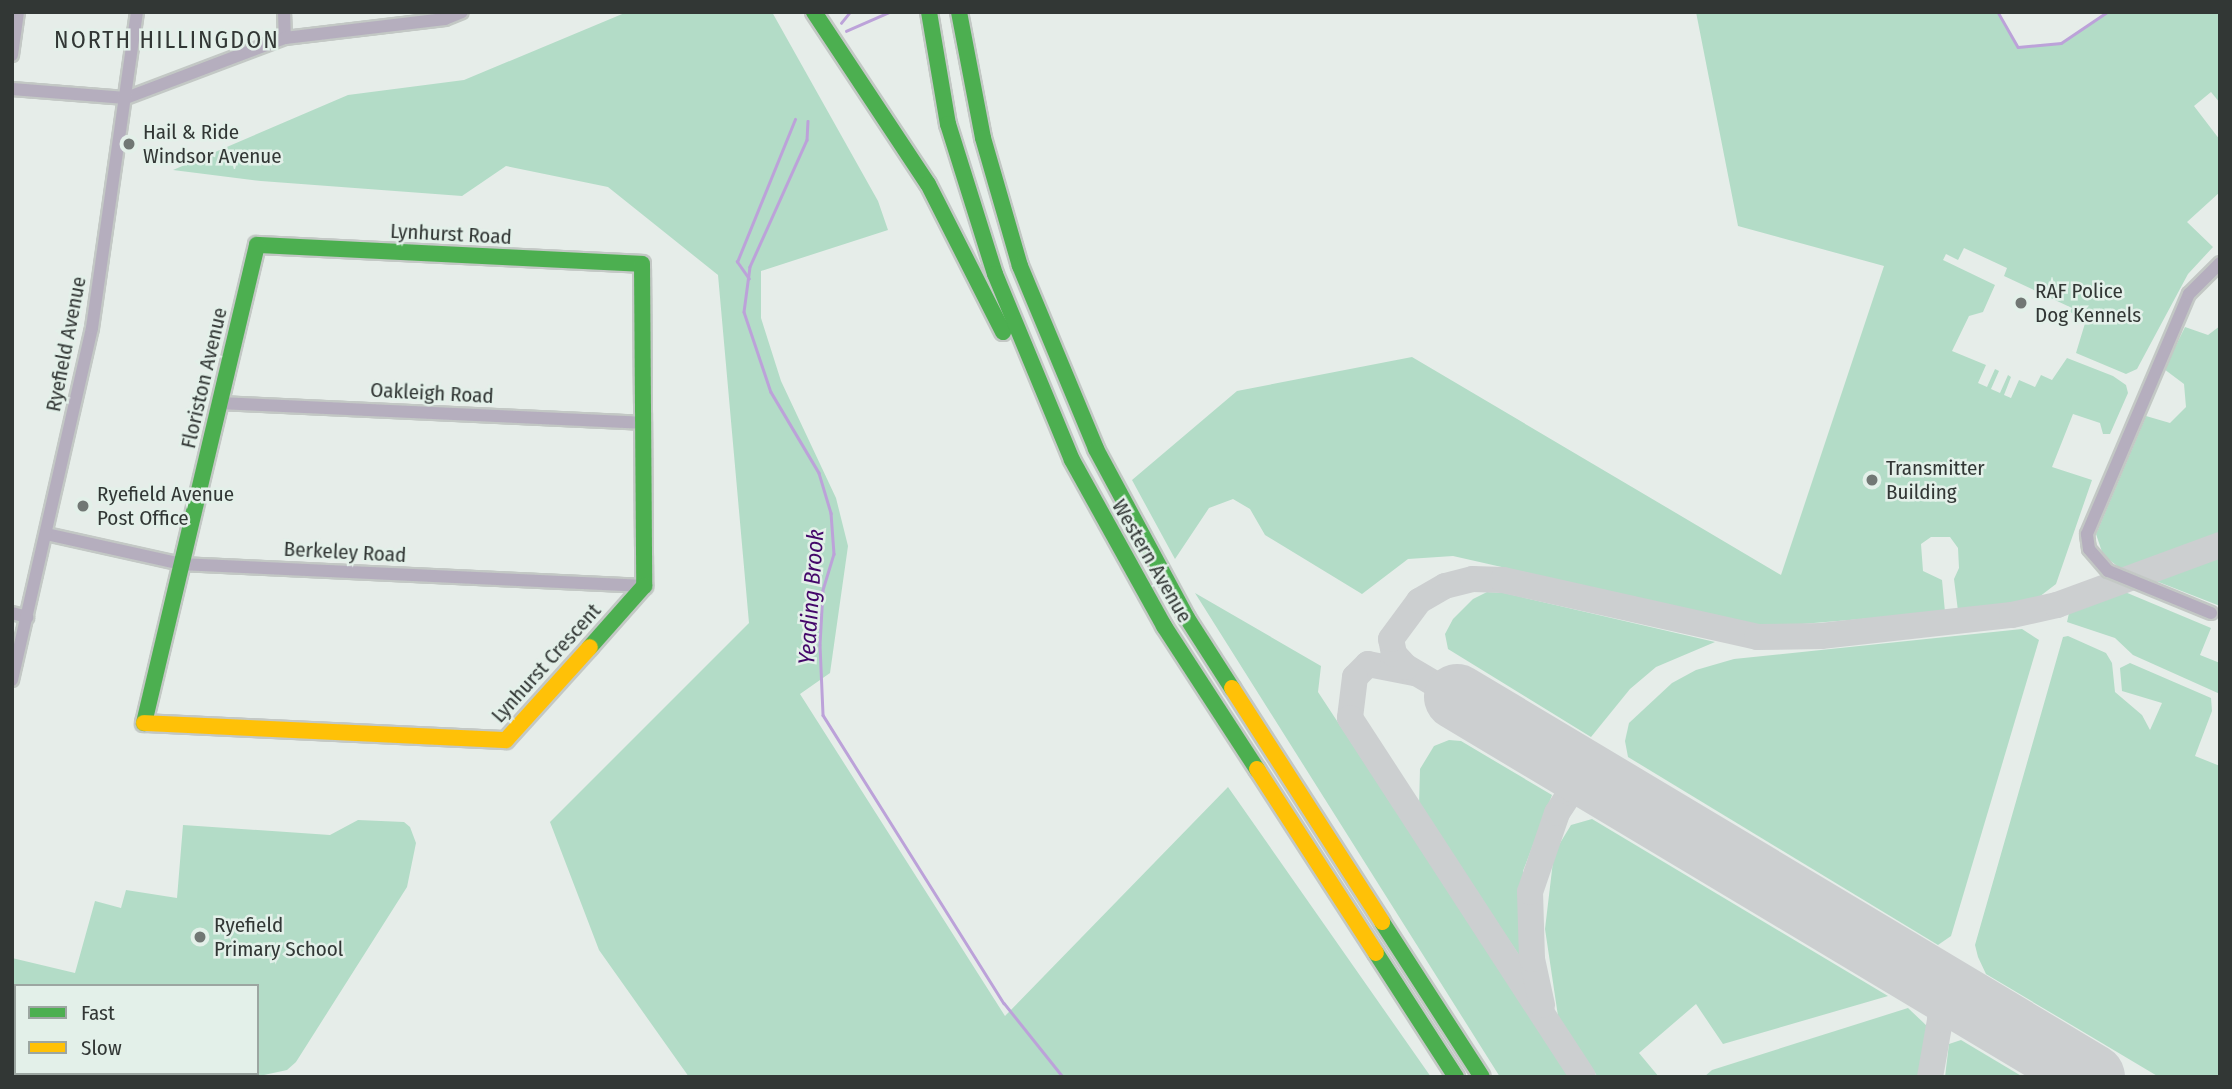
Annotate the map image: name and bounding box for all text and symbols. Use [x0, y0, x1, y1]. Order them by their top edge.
district label: NORTH HILLINGDON [56, 27, 278, 55]
place label: Hail & Ride Windsor Avenue [143, 119, 282, 169]
marker: Hail & Ride Windsor Avenue [121, 136, 137, 152]
street label: Lynhurst Road [390, 218, 512, 250]
street label: Ryefield Avenue [41, 274, 91, 414]
place label: RAF Police Dog Kennels [2035, 278, 2141, 328]
marker: RAF Police Dog Kennels [2013, 295, 2029, 311]
street label: Floriston Avenue [176, 305, 232, 451]
street label: Oakleigh Road [370, 377, 494, 409]
place label: Transmitter Building [1886, 455, 1985, 505]
marker: Transmitter Building [1864, 472, 1880, 488]
place label: Ryefield Avenue Post Office [97, 481, 234, 531]
street label: Western Avenue [1107, 495, 1197, 627]
marker: Ryefield Avenue Post Office [75, 498, 91, 514]
water label: Yeading Brook [793, 528, 829, 666]
street label: Berkeley Road [283, 536, 407, 568]
street label: Lynhurst Crescent [486, 598, 606, 728]
place label: Ryefield Primary School [214, 912, 343, 962]
marker: Ryefield Primary School [192, 929, 208, 945]
legend [14, 984, 259, 1075]
text: Fast [81, 1000, 115, 1026]
text: Slow [81, 1035, 122, 1061]

